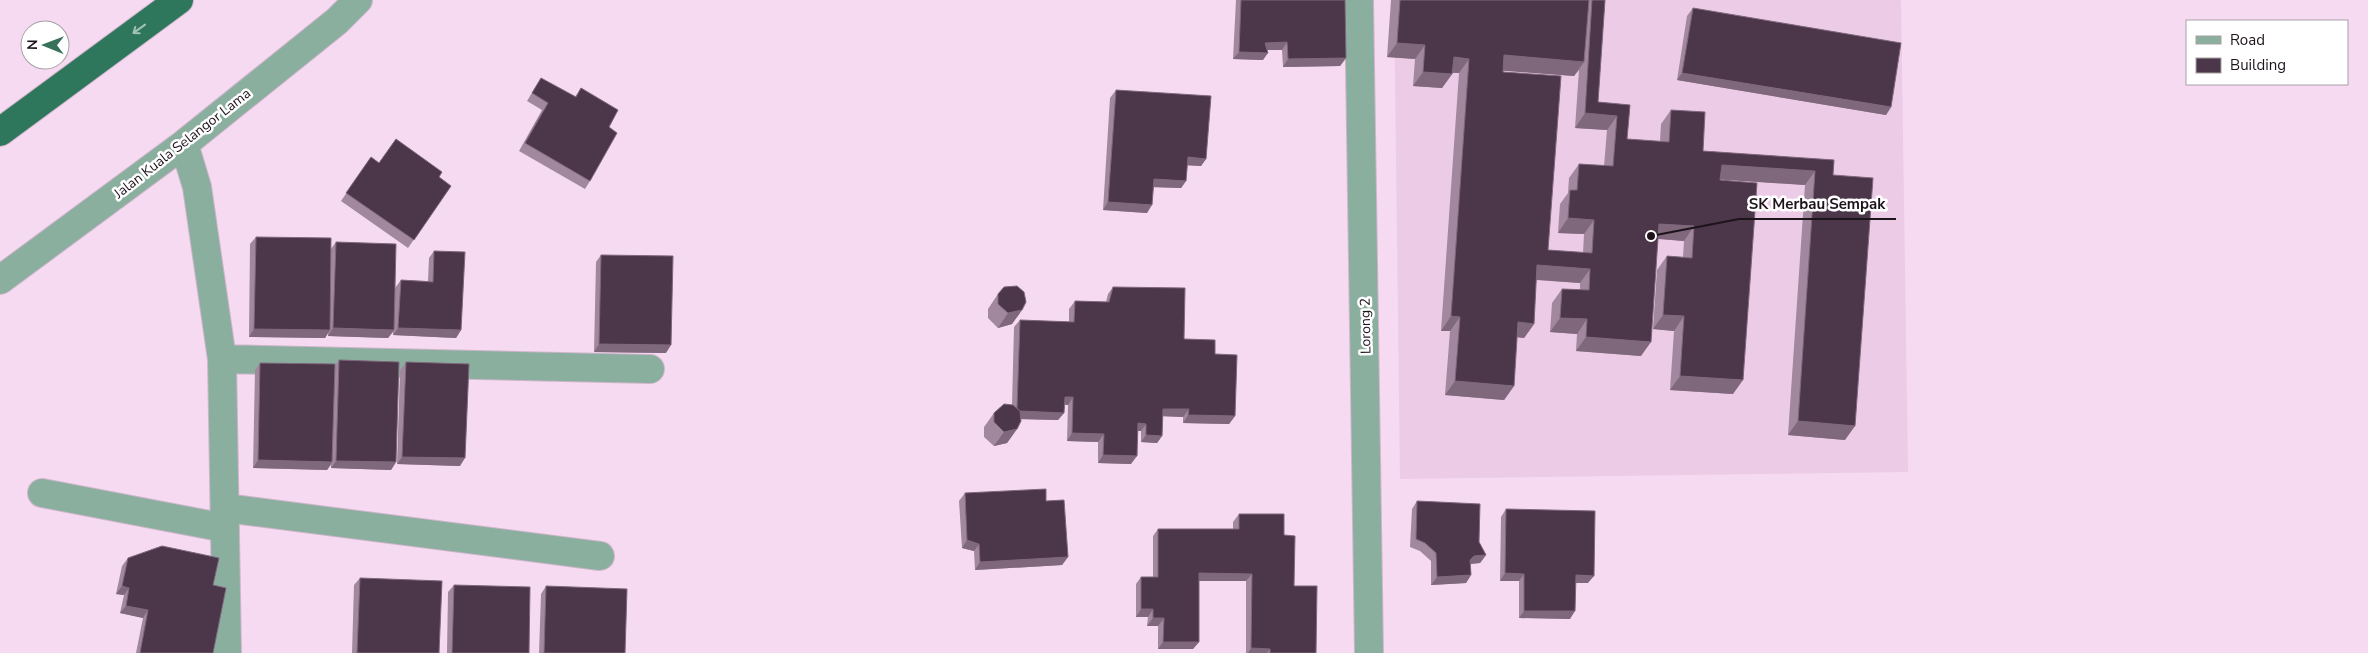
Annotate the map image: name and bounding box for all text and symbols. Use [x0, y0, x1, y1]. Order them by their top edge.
north arrow [20, 20, 70, 70]
legend [2186, 20, 2348, 85]
one-way arrow [132, 24, 146, 34]
text: Road [2230, 30, 2265, 50]
text: N [23, 39, 42, 50]
text: Building [2230, 55, 2286, 75]
street label: Jalan Kuala Selangor Lama [109, 84, 255, 203]
callout: SK Merbau Sempak [1739, 189, 1896, 219]
text: SK Merbau Sempak [1749, 194, 1886, 214]
street label: Lorong 2 [1356, 298, 1375, 354]

